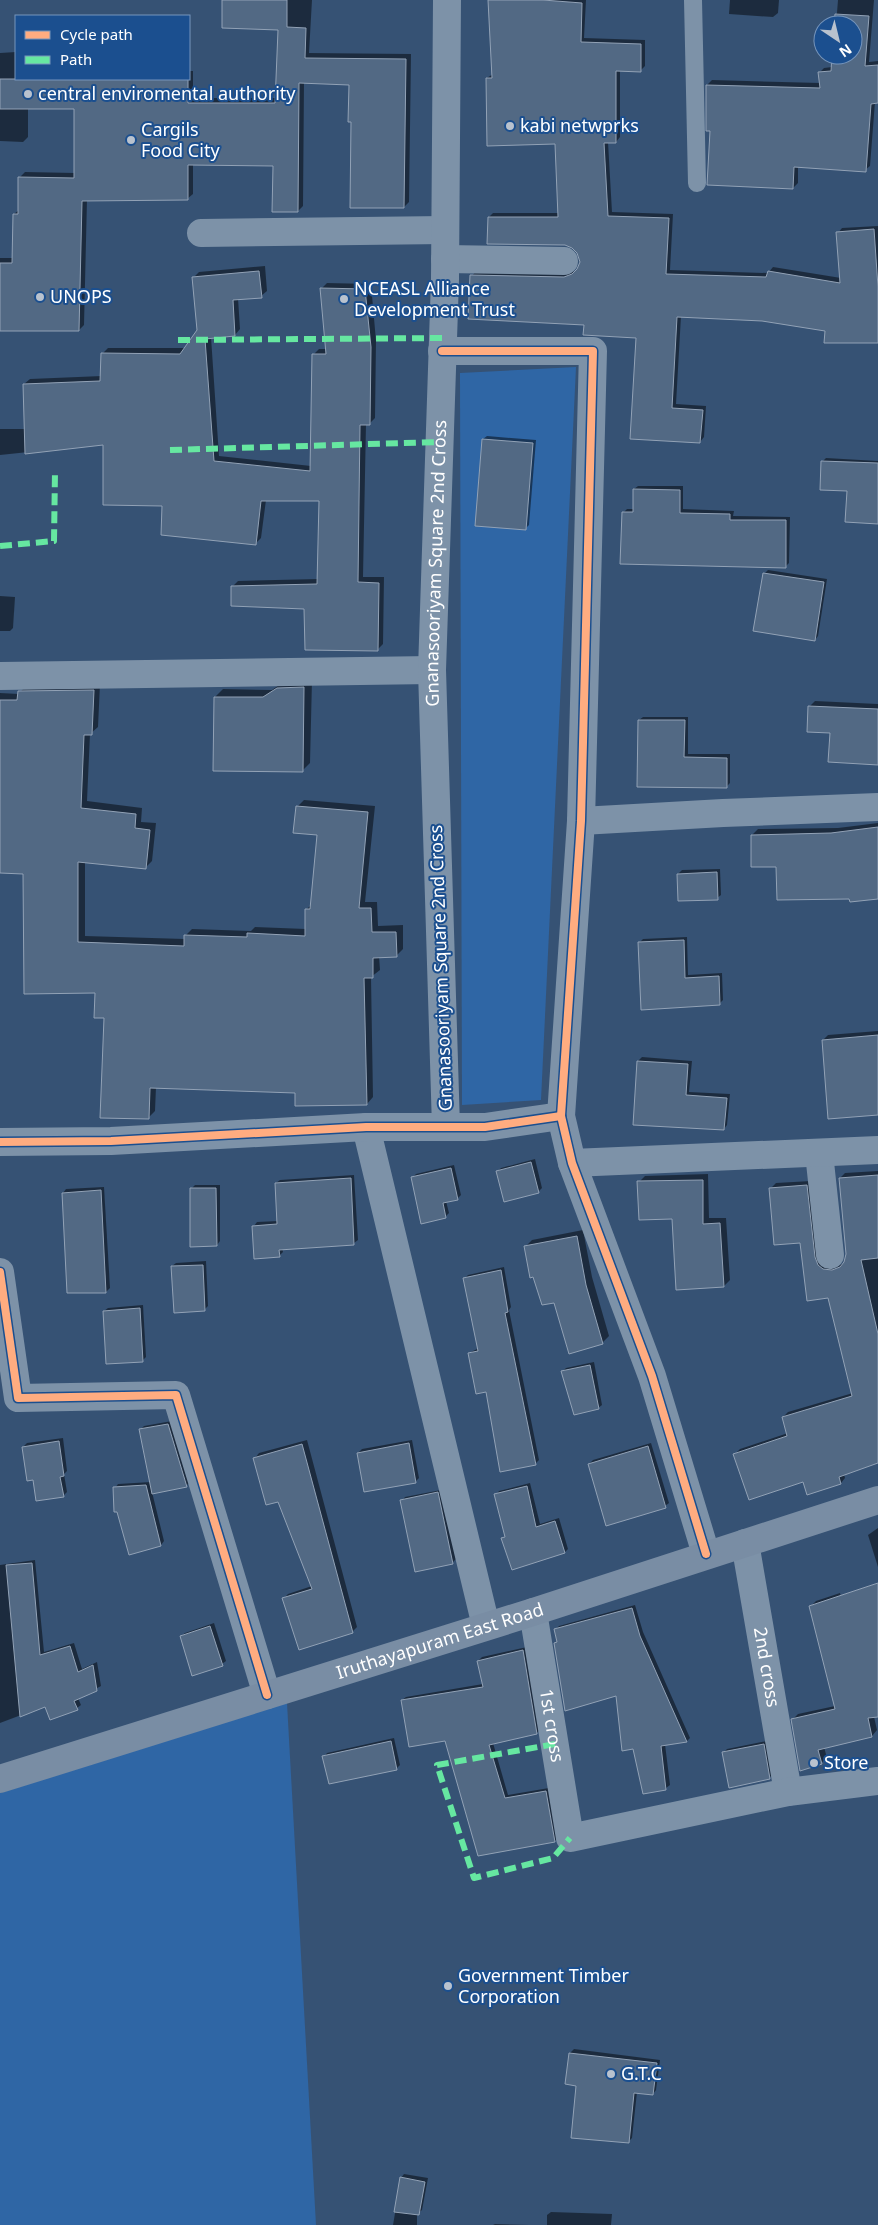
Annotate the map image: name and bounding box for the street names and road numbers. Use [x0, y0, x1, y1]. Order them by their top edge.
street label: Gnanasooriyam Square 2nd Cross [419, 420, 451, 707]
street label: Gnanasooriyam Square 2nd Cross [423, 824, 457, 1112]
street label: Iruthayapuram East Road [333, 1596, 546, 1684]
street label: 2nd cross [749, 1625, 786, 1709]
street label: 1st cross [535, 1687, 570, 1764]

